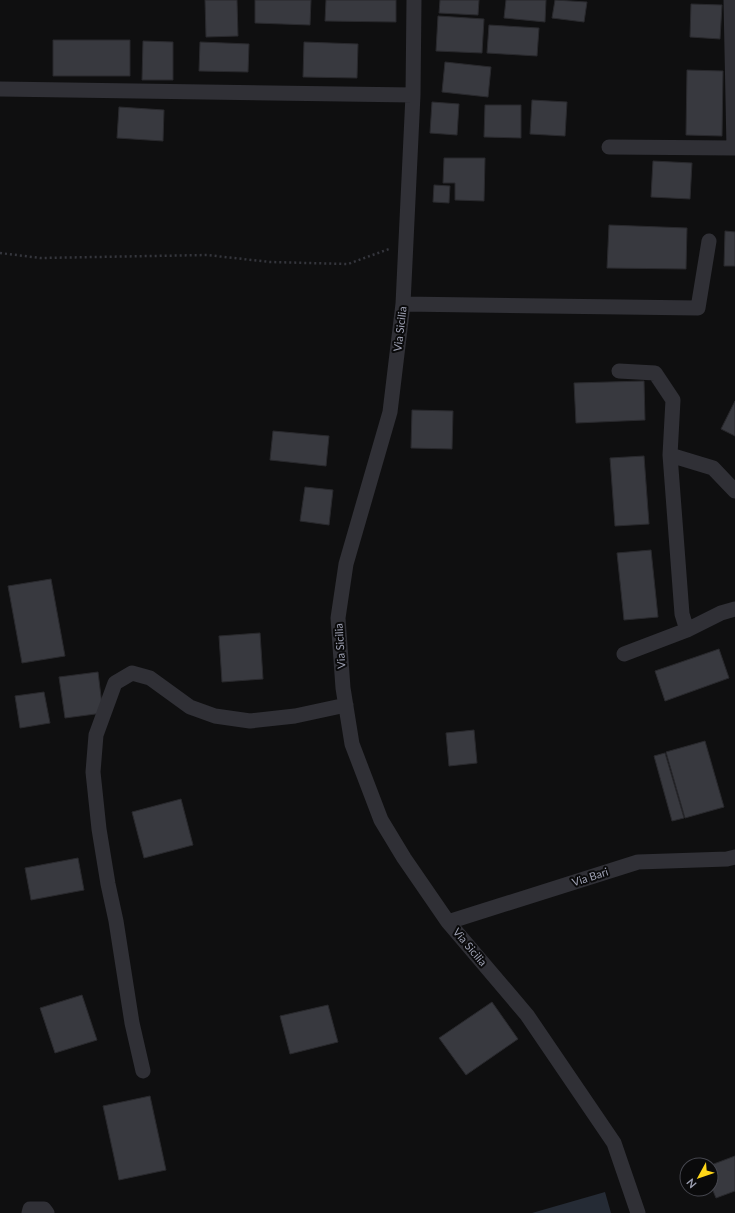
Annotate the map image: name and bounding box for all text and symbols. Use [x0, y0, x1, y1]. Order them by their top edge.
street label: Via Sicilia [390, 306, 409, 352]
street label: Via Sicilia [331, 623, 348, 669]
street label: Via Bari [570, 864, 610, 889]
street label: Via Sicilia [451, 925, 490, 968]
north arrow [679, 1157, 719, 1197]
text: N [683, 1176, 699, 1191]

